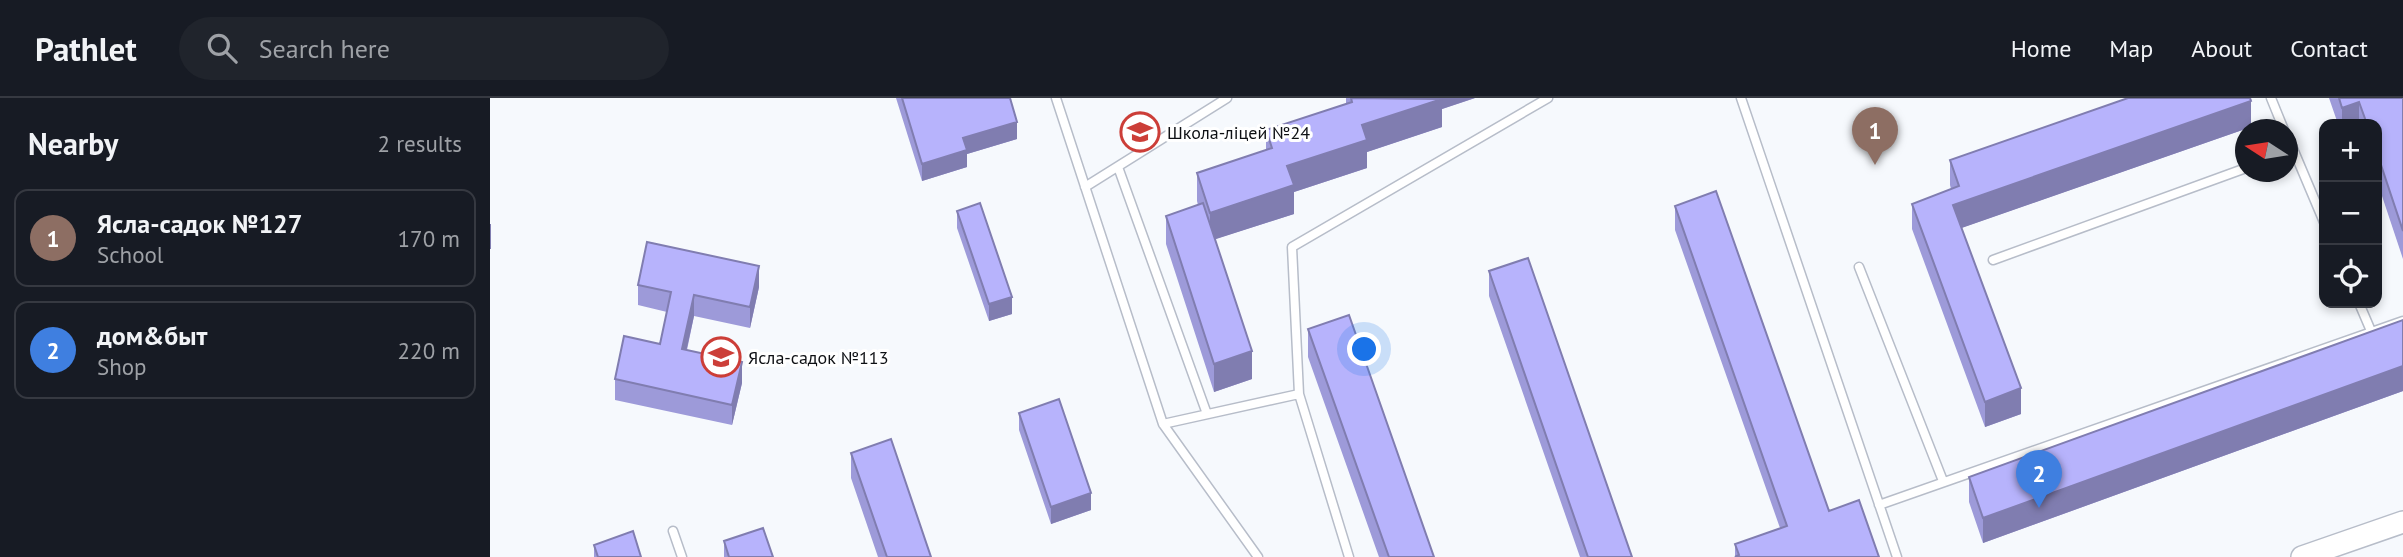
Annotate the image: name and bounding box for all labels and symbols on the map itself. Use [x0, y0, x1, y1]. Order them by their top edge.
pin: 1 [1852, 107, 1898, 165]
school or university icon: Школа-ліцей №24 [1119, 111, 1161, 153]
north arrow [2235, 119, 2298, 182]
place label: Школа-ліцей №24 [1167, 121, 1310, 144]
your location [1347, 332, 1381, 366]
school or university icon: Ясла-садок №113 [700, 336, 742, 378]
place label: Ясла-садок №113 [748, 346, 889, 369]
pin: 2 [2016, 450, 2062, 508]

